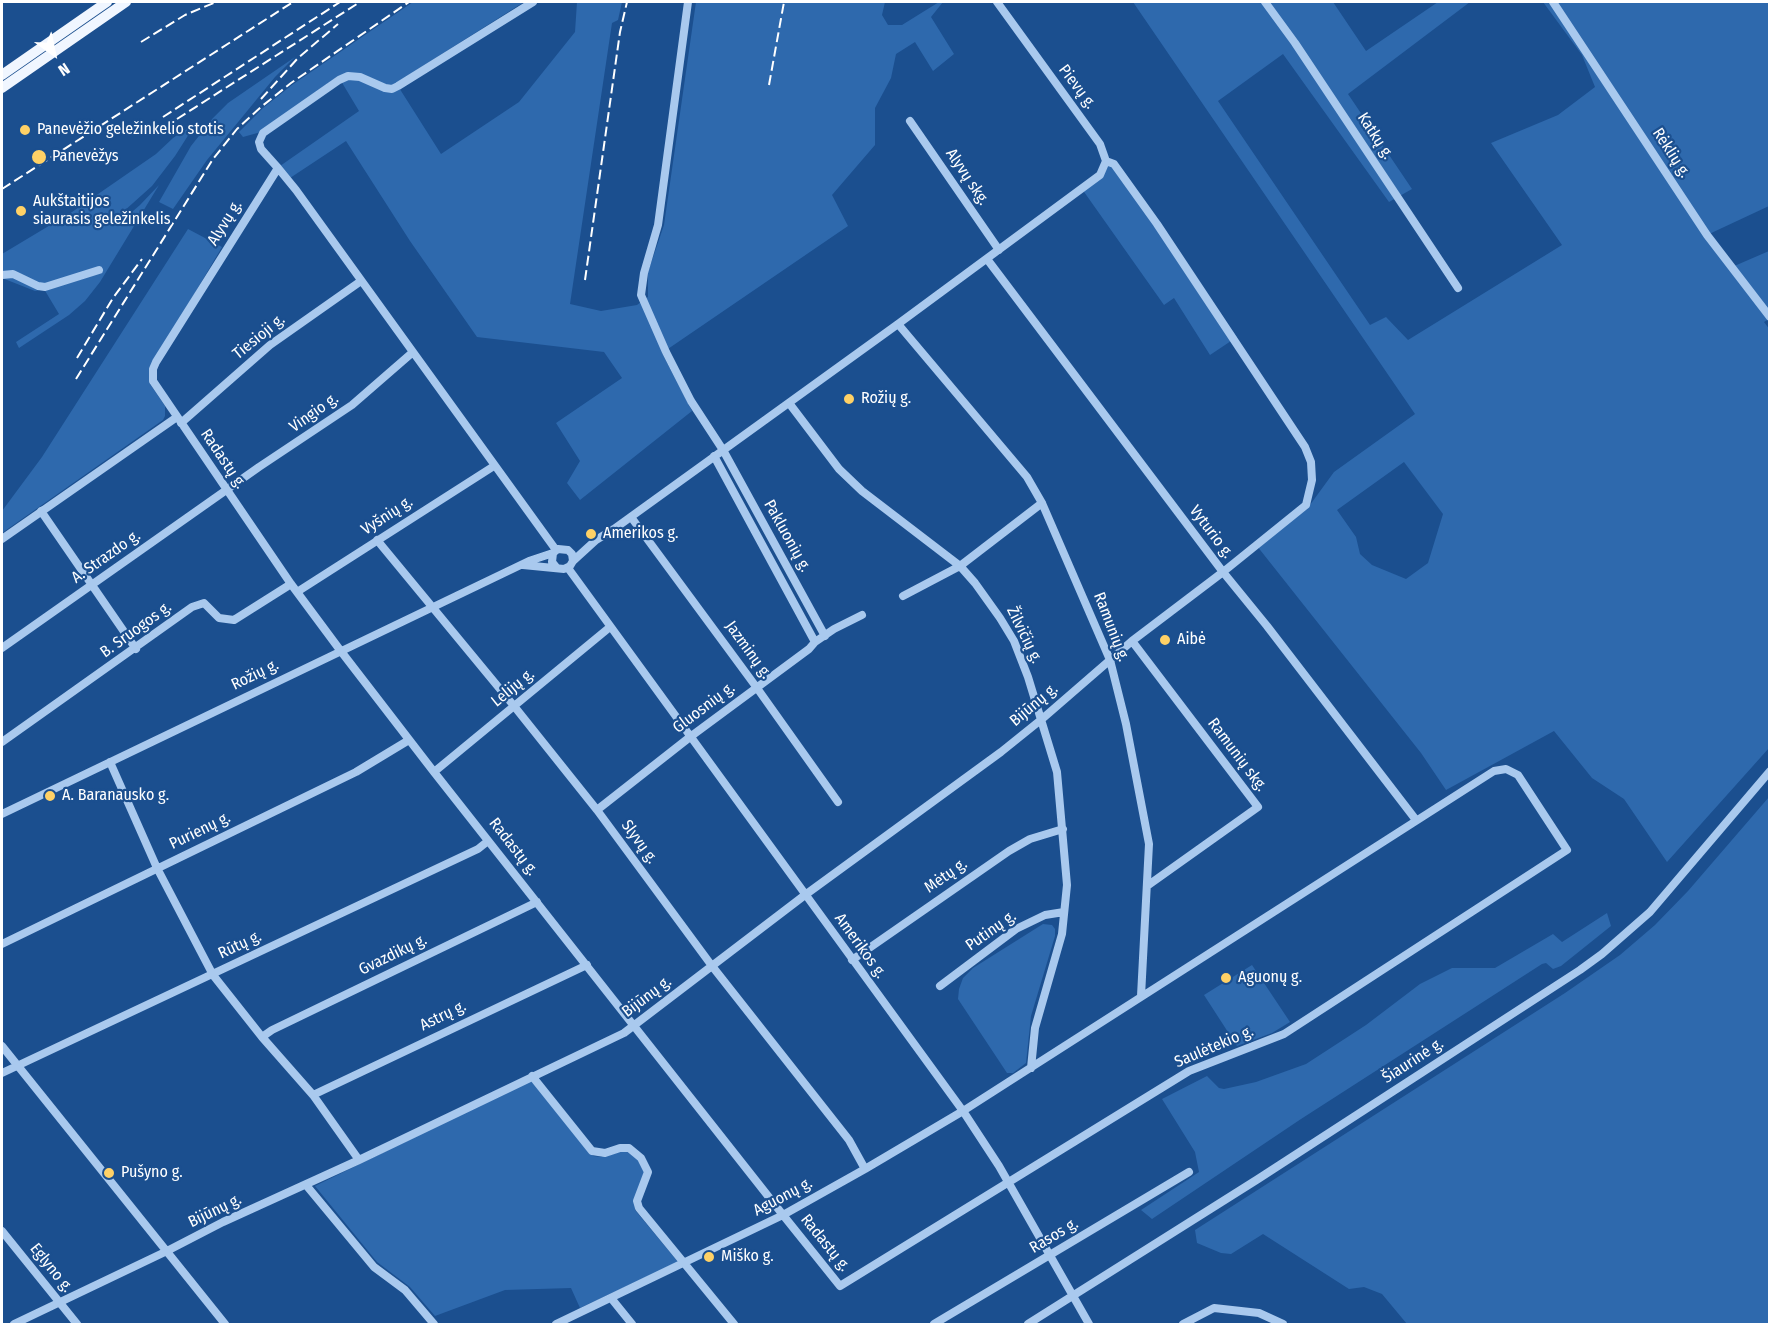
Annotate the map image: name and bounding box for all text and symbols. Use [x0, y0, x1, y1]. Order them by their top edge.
north arrow [24, 24, 84, 84]
text: N [55, 59, 73, 80]
street label: Pievų g. [1054, 61, 1100, 113]
street label: Katkų g. [1353, 109, 1397, 163]
place label: Panevėžio geležinkelio stotis [37, 120, 224, 140]
marker: Panevėžio geležinkelio stotis [18, 123, 32, 137]
street label: Rėklių g. [1648, 125, 1694, 181]
street label: Alyvų skg. [941, 145, 993, 209]
place label: Panevėžys [52, 147, 119, 167]
marker: Panevėžys [30, 148, 48, 166]
place label: Aukštaitijos siaurasis geležinkelis [33, 192, 171, 230]
street label: Alyvų g. [204, 197, 246, 249]
marker: Aukštaitijos siaurasis geležinkelis [14, 204, 28, 218]
street label: Tiesioji g. [229, 310, 289, 364]
street label: Vingio g. [286, 389, 342, 437]
place label: Rožių g. [861, 389, 911, 409]
marker: Rožių g. [842, 392, 856, 406]
street label: Radastų g. [196, 426, 250, 492]
street label: Vyšnių g. [358, 492, 416, 540]
street label: Pakluonių g. [759, 497, 815, 575]
street label: Vyturio g. [1185, 502, 1237, 562]
place label: Amerikos g. [603, 524, 678, 544]
street label: A. Strazdo g. [68, 526, 144, 588]
marker: Amerikos g. [584, 527, 598, 541]
street label: Ramunių g. [1089, 590, 1133, 664]
street label: B. Sruogos g. [97, 598, 175, 662]
street label: Žilvičių g. [1002, 604, 1046, 666]
street label: Jazminų g. [721, 618, 775, 682]
place label: Aibė [1177, 630, 1206, 650]
marker: Aibė [1158, 633, 1172, 647]
street label: Rožių g. [228, 655, 282, 695]
street label: Lelijų g. [488, 665, 538, 711]
street label: Gluosnių g. [669, 679, 739, 737]
street label: Bijūnų g. [1006, 679, 1062, 731]
street label: Ramunių skg. [1203, 715, 1271, 795]
place label: A. Baranausko g. [62, 786, 169, 806]
marker: A. Baranausko g. [43, 789, 57, 803]
street label: Purienų g. [166, 808, 234, 854]
street label: Radastų g. [485, 814, 541, 880]
street label: Slyvų g. [617, 816, 661, 868]
street label: Mėtų g. [921, 854, 971, 898]
street label: Putinų g. [962, 907, 1020, 955]
street label: Amerikos g. [830, 910, 890, 982]
street label: Rūtų g. [215, 927, 265, 963]
street label: Gvazdikų g. [356, 930, 430, 980]
place label: Aguonų g. [1238, 968, 1302, 988]
marker: Aguonų g. [1219, 971, 1233, 985]
street label: Bijūnų g. [619, 972, 675, 1022]
street label: Astrų g. [417, 997, 469, 1035]
street label: Saulėtekio g. [1172, 1022, 1256, 1072]
street label: Šiaurinė g. [1379, 1034, 1447, 1088]
place label: Pušyno g. [121, 1163, 183, 1183]
marker: Pušyno g. [102, 1166, 116, 1180]
street label: Aguonų g. [750, 1173, 816, 1221]
street label: Bijūnų g. [185, 1190, 245, 1232]
street label: Radastų g. [796, 1211, 854, 1275]
street label: Rasos g. [1026, 1214, 1082, 1258]
street label: Eglyno g. [25, 1240, 77, 1296]
place label: Miško g. [721, 1247, 774, 1267]
marker: Miško g. [702, 1250, 716, 1264]

